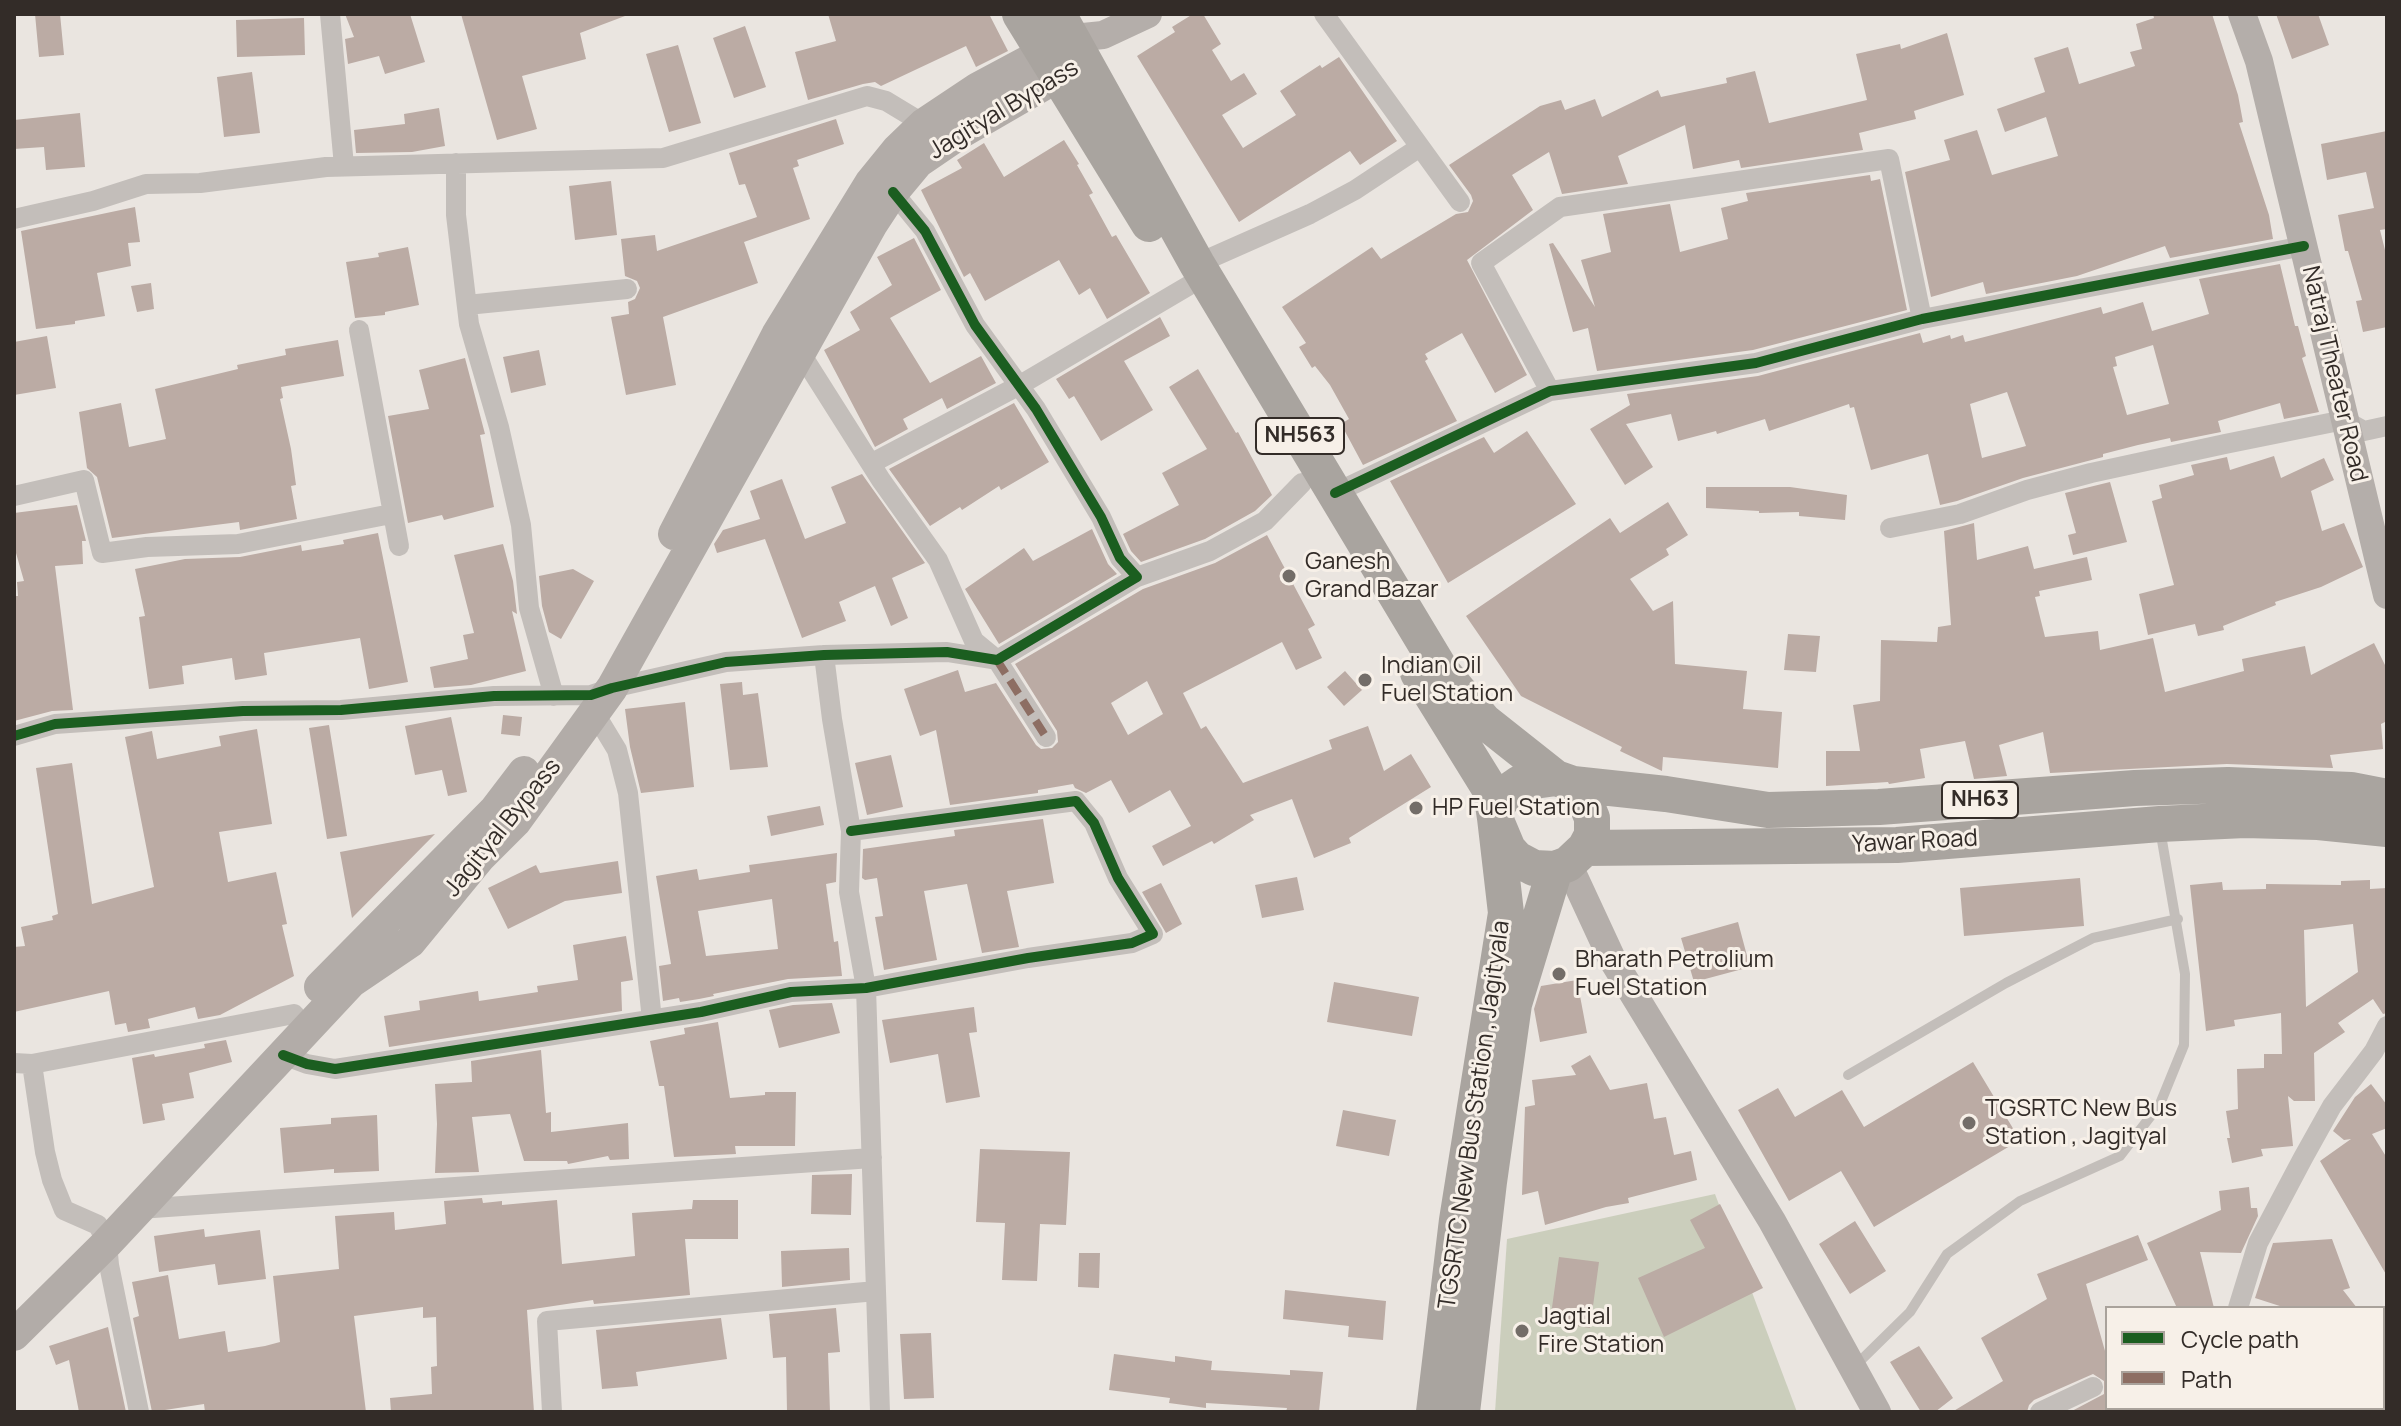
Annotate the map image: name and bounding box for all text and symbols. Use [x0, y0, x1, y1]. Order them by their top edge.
street label: Jagityal Bypass [924, 54, 1084, 166]
street label: Natraj Theater Road [2295, 263, 2373, 485]
road number: NH563 [1256, 418, 1344, 454]
place label: Ganesh Grand Bazar [1305, 548, 1439, 604]
marker: Ganesh Grand Bazar [1280, 567, 1298, 585]
place label: Indian Oil Fuel Station [1381, 652, 1513, 708]
marker: Indian Oil Fuel Station [1356, 671, 1374, 689]
street label: Jagityal Bypass [438, 753, 568, 903]
road number: NH63 [1942, 782, 2018, 818]
place label: HP Fuel Station [1432, 794, 1600, 822]
marker: HP Fuel Station [1407, 799, 1425, 817]
street label: Yawar Road [1852, 824, 1978, 860]
street label: TGSRTC New Bus Station , Jagityala [1433, 919, 1517, 1311]
place label: Bharath Petrolium Fuel Station [1575, 946, 1774, 1002]
marker: Bharath Petrolium Fuel Station [1550, 965, 1568, 983]
place label: TGSRTC New Bus Station , Jagityal [1985, 1095, 2177, 1151]
marker: TGSRTC New Bus Station , Jagityal [1960, 1114, 1978, 1132]
place label: Jagtial Fire Station [1538, 1303, 1664, 1359]
legend [2105, 1306, 2385, 1410]
marker: Jagtial Fire Station [1513, 1322, 1531, 1340]
text: Cycle path [2181, 1322, 2299, 1355]
text: Path [2181, 1362, 2232, 1395]

